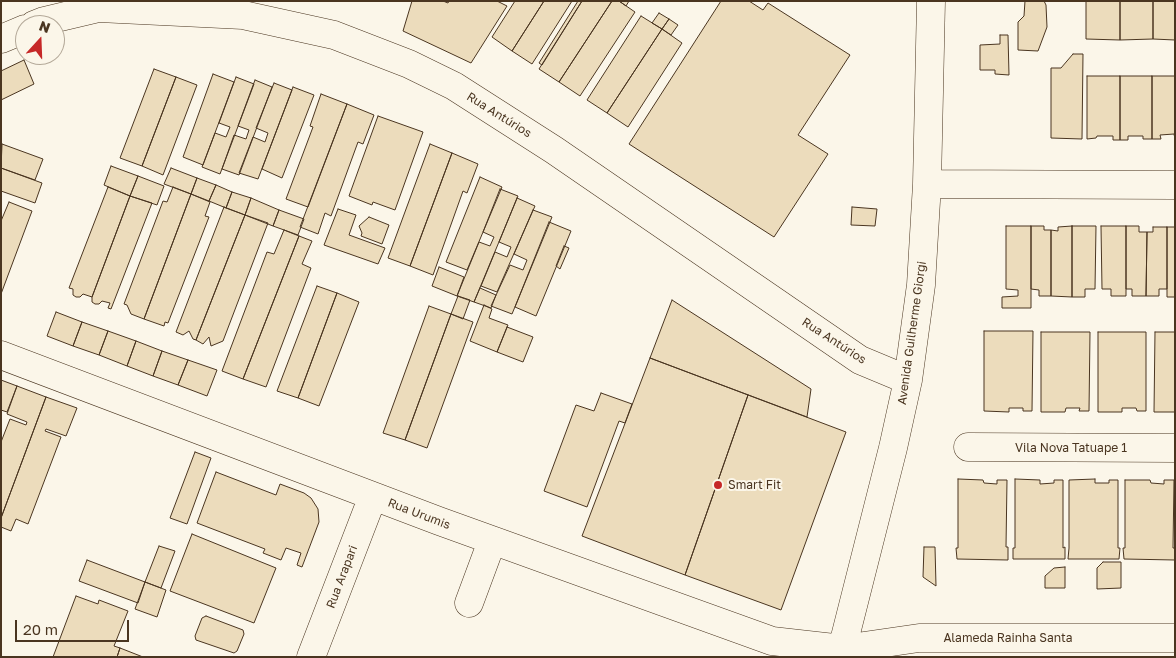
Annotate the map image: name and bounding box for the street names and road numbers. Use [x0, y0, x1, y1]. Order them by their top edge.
street label: Rua Antúrios [464, 89, 534, 141]
street label: Avenida Guilherme Giorgi [895, 260, 929, 406]
street label: Rua Antúrios [799, 315, 869, 367]
street label: Vila Nova Tatuape 1 [1015, 441, 1127, 455]
street label: Rua Urumis [386, 495, 452, 533]
street label: Rua Arapari [323, 543, 361, 611]
street label: Alameda Rainha Santa [943, 631, 1073, 645]

